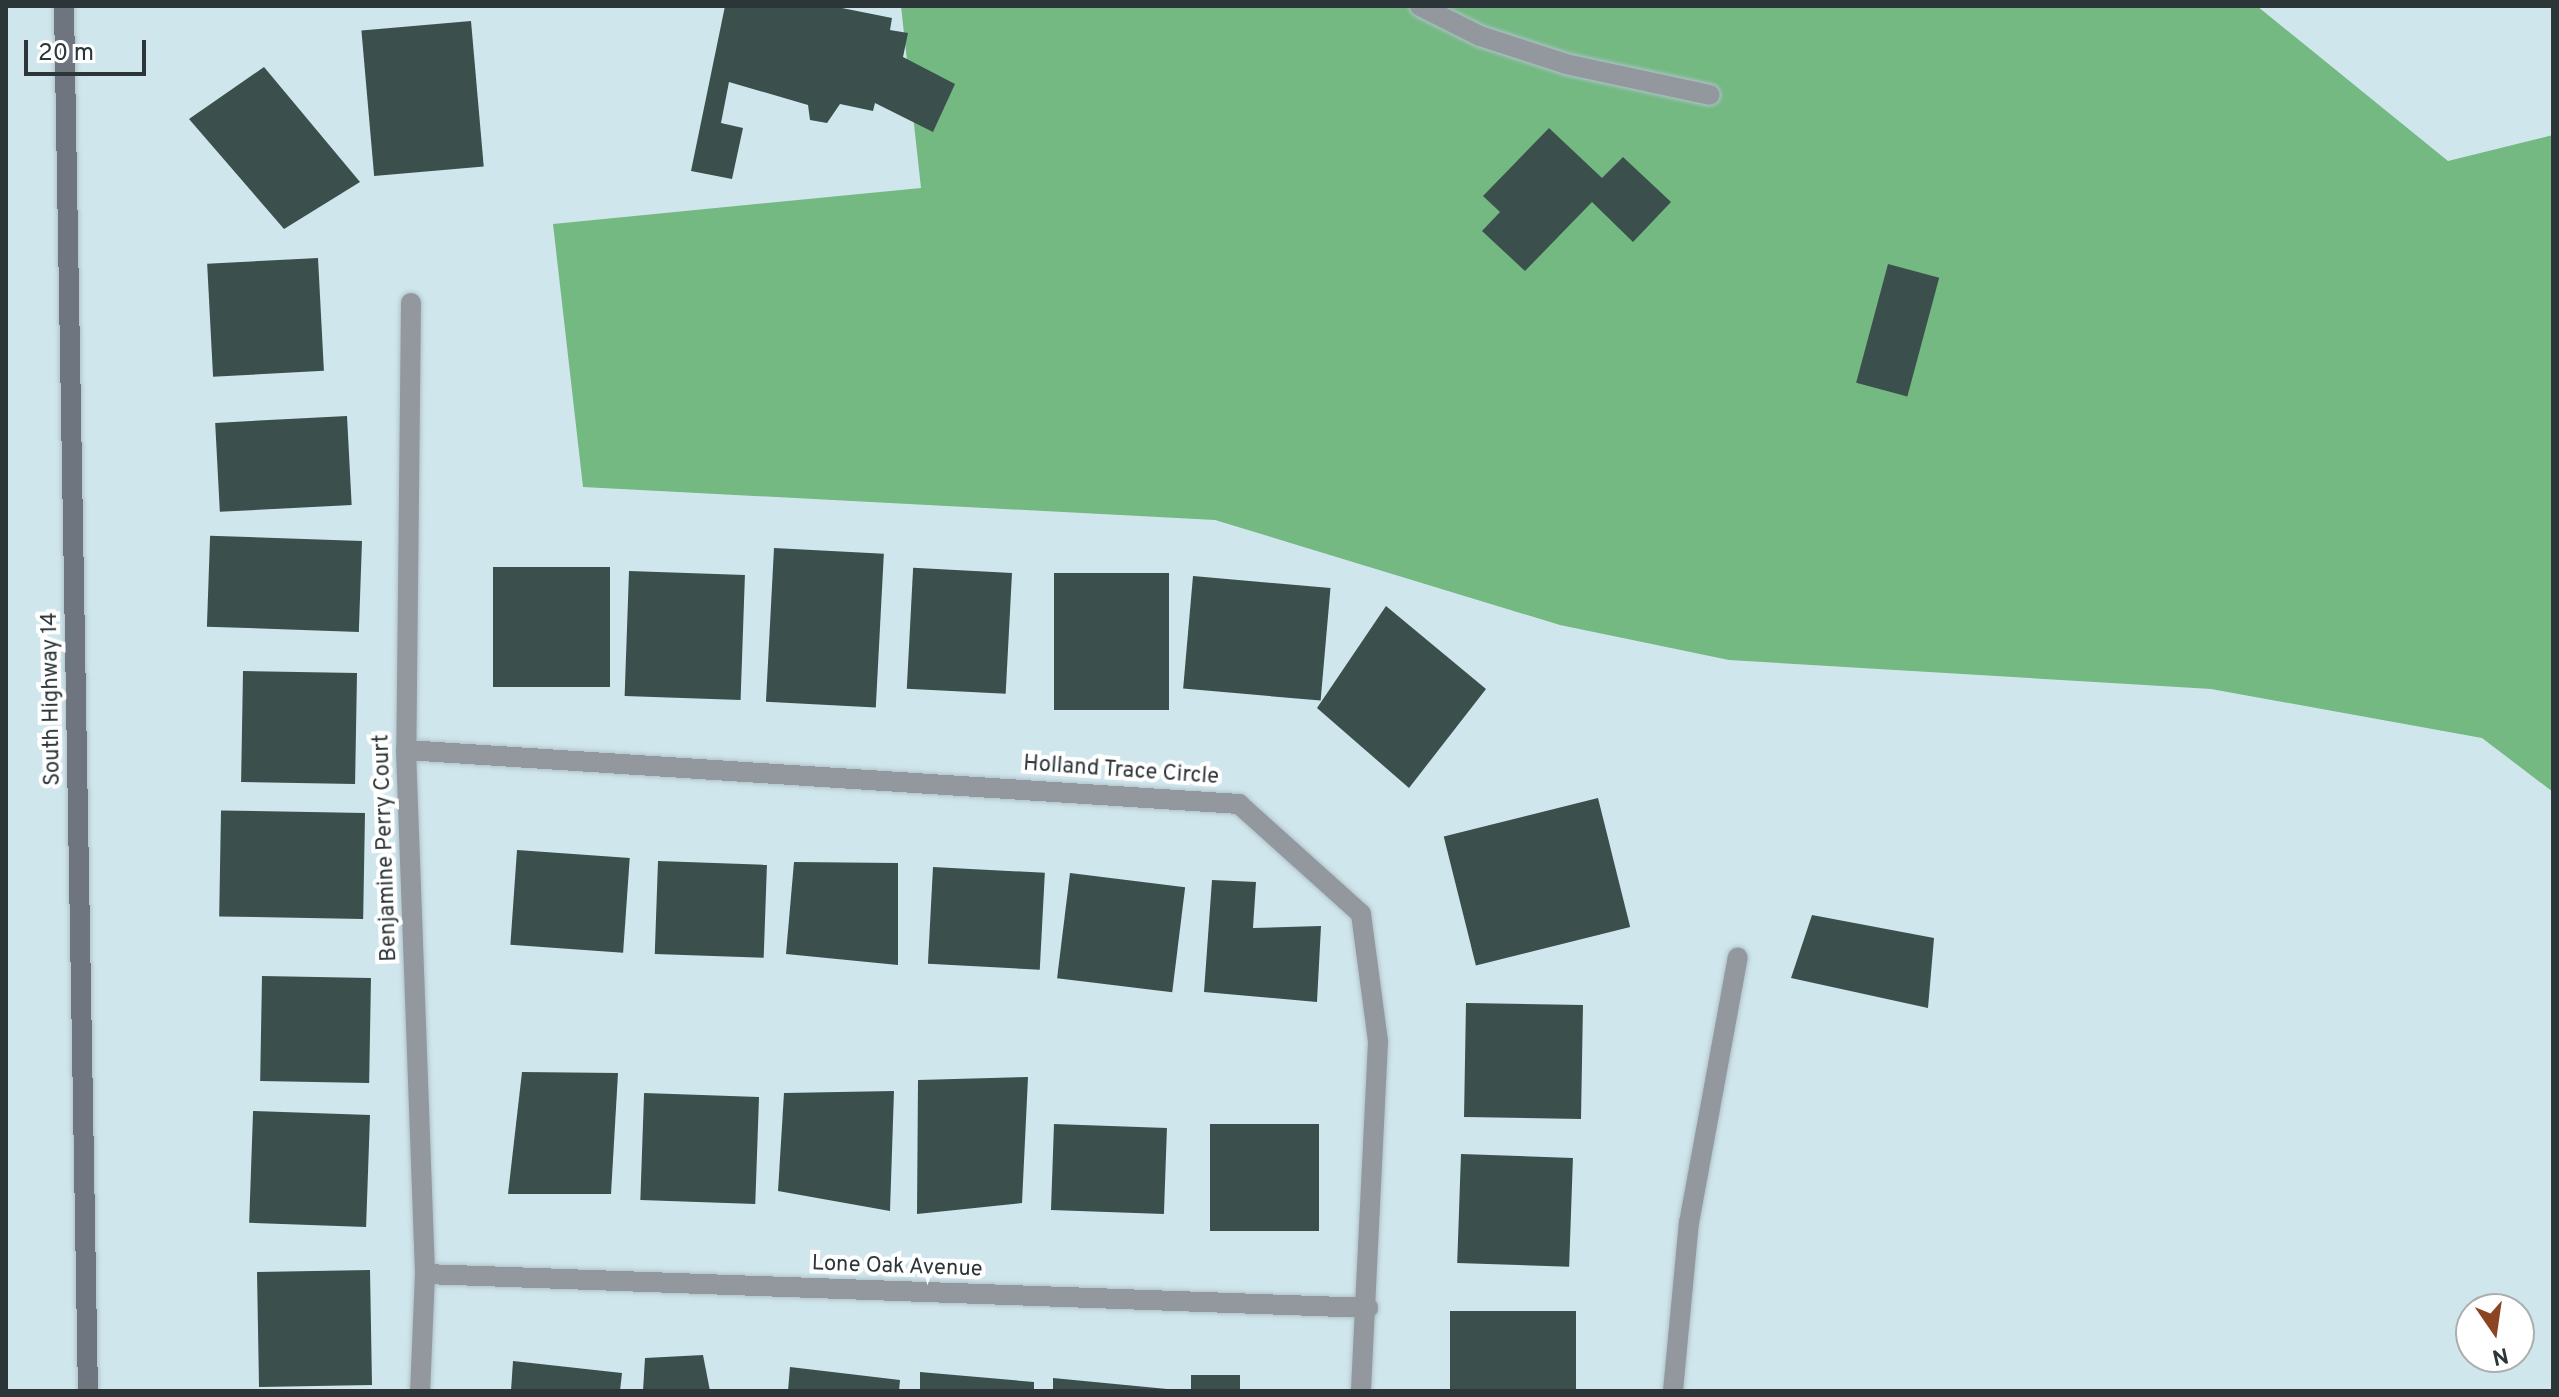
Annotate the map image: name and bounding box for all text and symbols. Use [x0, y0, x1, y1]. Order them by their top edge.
scale bar [28, 24, 150, 74]
text: 20 m [38, 39, 94, 69]
street label: South Highway 14 [37, 612, 67, 786]
street label: Benjamine Perry Court [369, 734, 403, 962]
street label: Holland Trace Circle [1022, 751, 1220, 791]
street label: Lone Oak Avenue [811, 1251, 983, 1283]
north arrow [2455, 1293, 2535, 1373]
text: N [2489, 1340, 2511, 1370]

